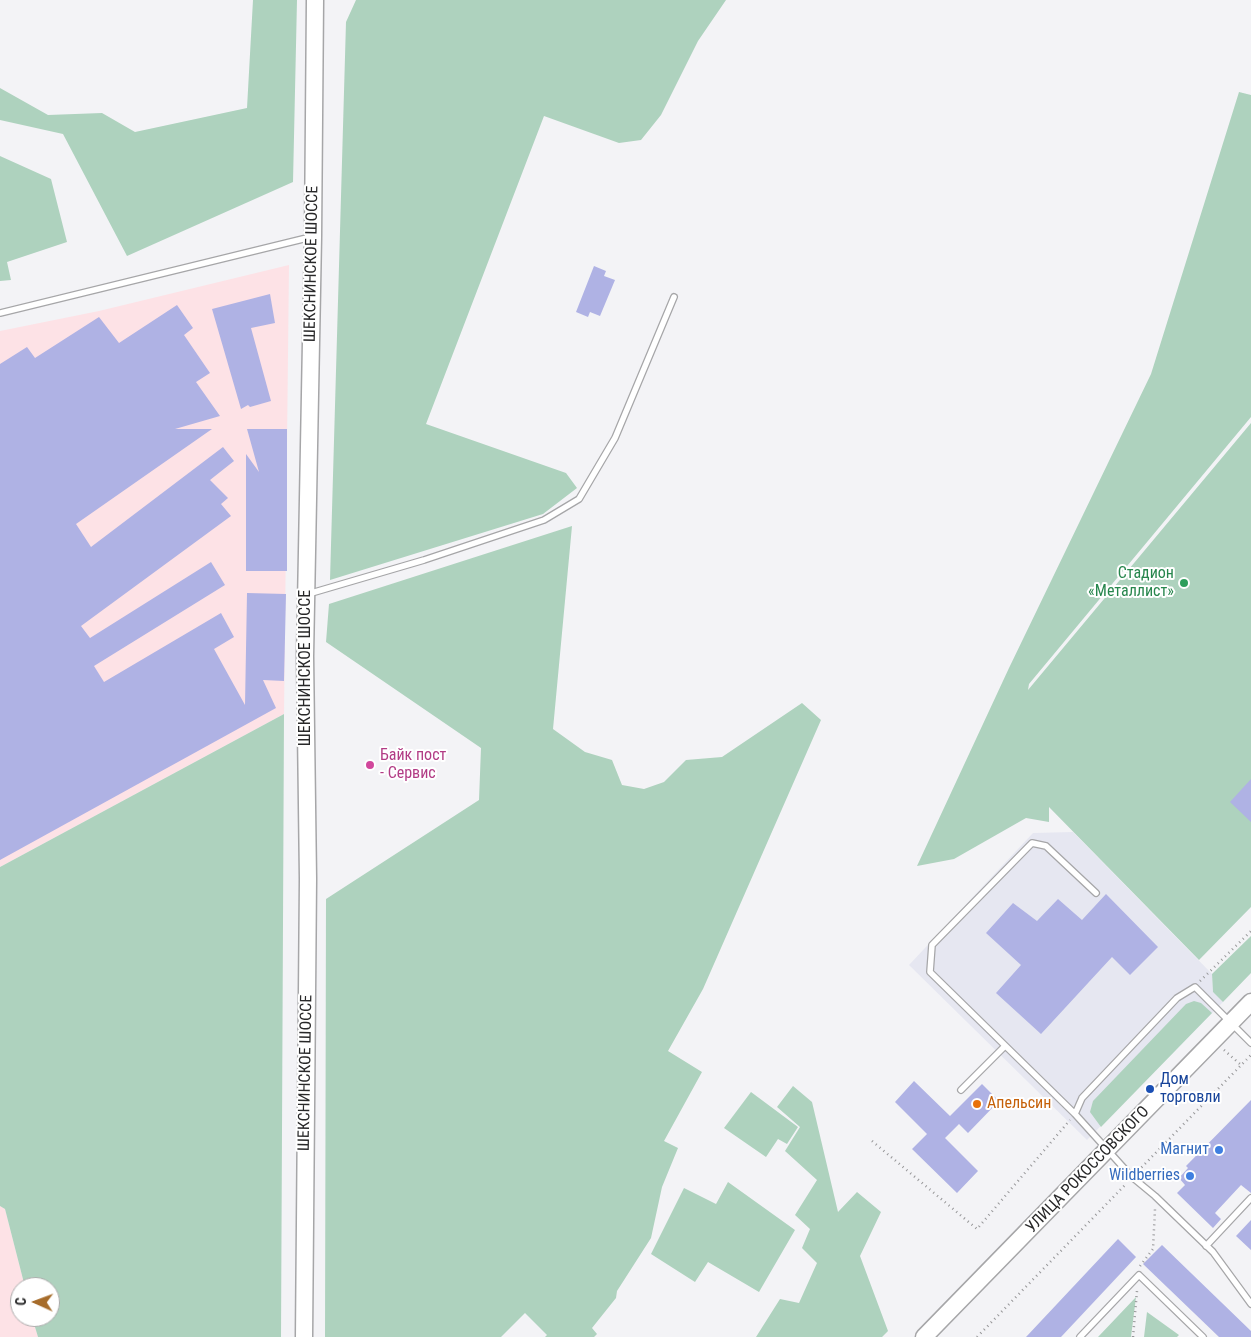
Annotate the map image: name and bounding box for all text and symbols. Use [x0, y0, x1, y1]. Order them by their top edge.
street label: ШЕКСНИНСКОЕ ШОССЕ [301, 186, 323, 342]
place label: Стадион «Металлист» [1088, 564, 1174, 602]
marker: Стадион «Металлист» [1178, 577, 1190, 589]
street label: ШЕКСНИНСКОЕ ШОССЕ [296, 590, 316, 746]
place label: Байк пост - Сервис [380, 746, 446, 784]
marker: Байк пост - Сервис [364, 759, 376, 771]
street label: ШЕКСНИНСКОЕ ШОССЕ [295, 995, 317, 1151]
place label: Дом торговли [1160, 1070, 1221, 1108]
marker: Дом торговли [1144, 1083, 1156, 1095]
place label: Апельсин [987, 1094, 1051, 1114]
marker: Апельсин [971, 1098, 983, 1110]
street label: УЛИЦА РОКОССОВСКОГО [1022, 1103, 1154, 1237]
place label: Магнит [1160, 1140, 1209, 1160]
marker: Магнит [1213, 1144, 1225, 1156]
place label: Wildberries [1109, 1166, 1180, 1186]
marker: Wildberries [1184, 1170, 1196, 1182]
north arrow [10, 1277, 60, 1327]
text: С [13, 1297, 29, 1306]

